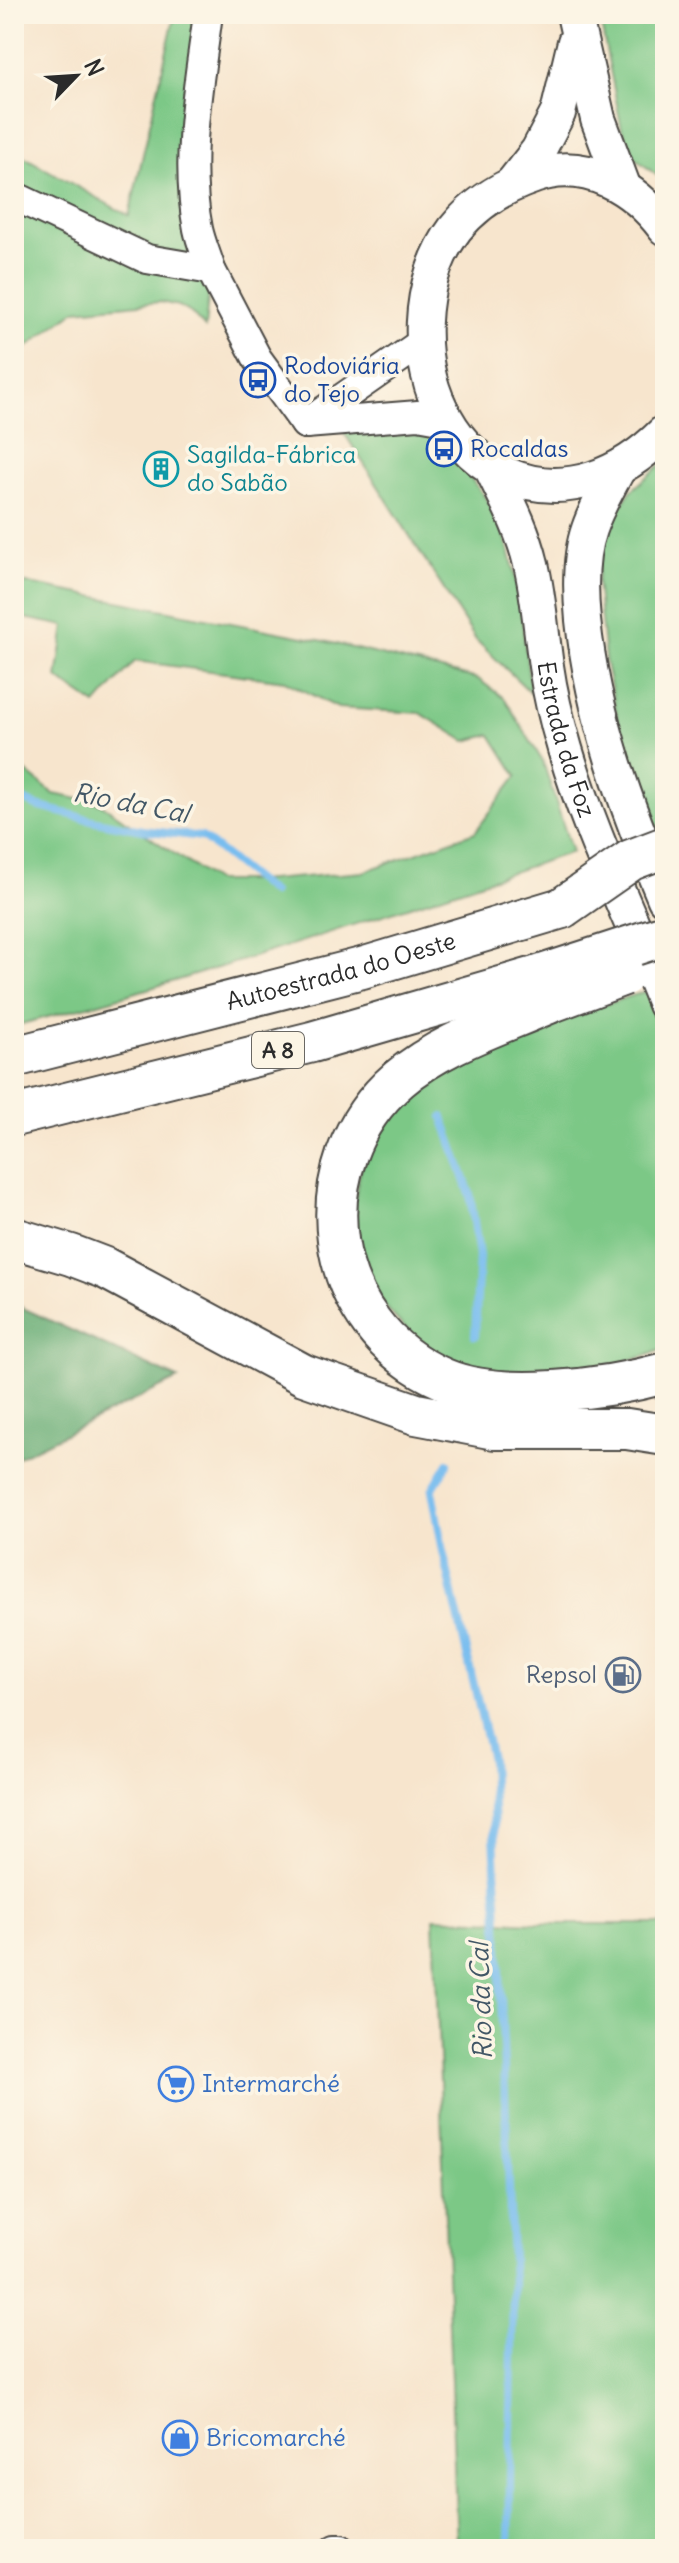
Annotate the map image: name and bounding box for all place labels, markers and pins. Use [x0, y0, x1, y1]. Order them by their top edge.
place label: Rodoviária do Tejo [284, 350, 400, 408]
bus stop icon: Rodoviária do Tejo [239, 361, 277, 399]
bus stop icon: Rocaldas [425, 430, 463, 468]
place label: Rocaldas [470, 433, 568, 463]
place label: Sagilda-Fábrica do Sabão [187, 439, 356, 497]
building icon: Sagilda-Fábrica do Sabão [142, 450, 180, 488]
fuel station icon: Repsol [604, 1656, 642, 1694]
place label: Repsol [526, 1659, 597, 1689]
supermarket icon: Intermarché [157, 2065, 195, 2103]
place label: Intermarché [202, 2068, 340, 2098]
shop icon: Bricomarché [161, 2419, 199, 2457]
place label: Bricomarché [206, 2422, 346, 2452]

